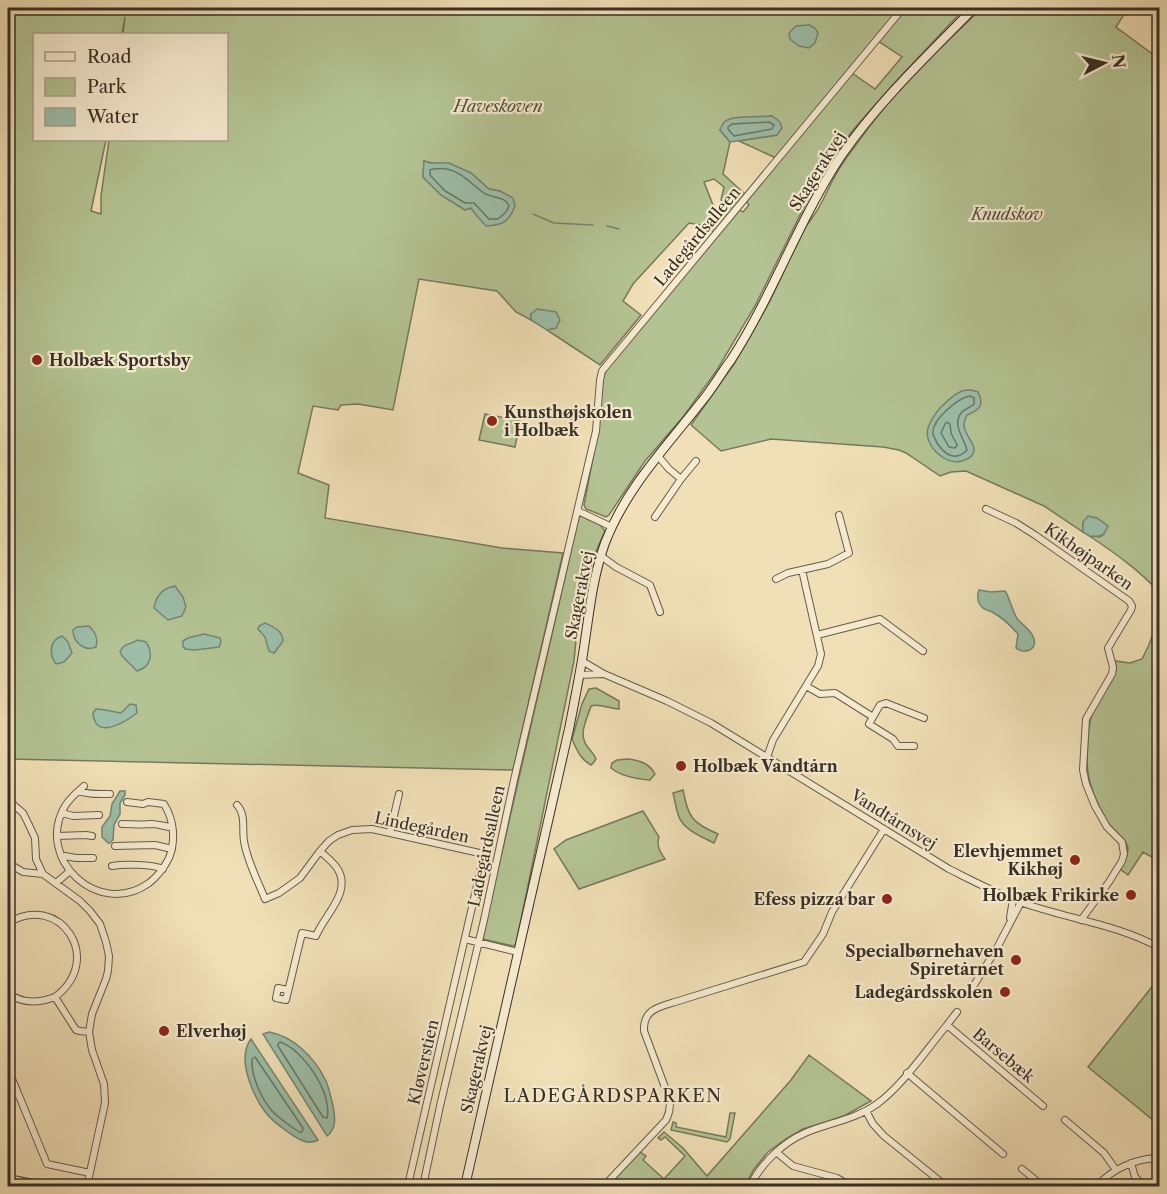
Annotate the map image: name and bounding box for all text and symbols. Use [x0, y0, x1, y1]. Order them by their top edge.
legend [33, 33, 228, 141]
north arrow [1074, 33, 1134, 93]
text: Road [87, 46, 132, 68]
text: N [1108, 53, 1130, 69]
text: Park [87, 76, 128, 98]
park label: Haveskoven [451, 96, 543, 116]
text: Water [86, 106, 139, 128]
street label: Skagerakvej [785, 128, 849, 214]
street label: Ladegårdsalleen [650, 182, 744, 290]
park label: Knudskov [969, 204, 1043, 224]
place label: Holbæk Sportsby [49, 350, 192, 370]
marker: Holbæk Sportsby [30, 353, 44, 367]
place label: Kunsthøjskolen i Holbæk [504, 402, 632, 440]
marker: Kunsthøjskolen i Holbæk [485, 414, 499, 428]
street label: Kikhøjparken [1041, 518, 1137, 594]
street label: Skagerakvej [561, 549, 597, 641]
place label: Holbæk Vandtårn [693, 756, 838, 776]
marker: Holbæk Vandtårn [674, 759, 688, 773]
street label: Ladegårdsalleen [463, 783, 509, 909]
street label: Vandtårnsvej [846, 784, 941, 853]
street label: Lindegården [373, 807, 471, 847]
place label: Elevhjemmet Kikhøj [953, 841, 1064, 879]
marker: Elevhjemmet Kikhøj [1068, 853, 1082, 867]
place label: Holbæk Frikirke [982, 885, 1119, 905]
marker: Holbæk Frikirke [1124, 888, 1138, 902]
place label: Efess pizza bar [753, 889, 875, 909]
marker: Efess pizza bar [880, 892, 894, 906]
place label: Specialbørnehaven Spiretårnet [845, 941, 1005, 979]
marker: Specialbørnehaven Spiretårnet [1009, 953, 1023, 967]
place label: Ladegårdsskolen [854, 982, 993, 1002]
marker: Ladegårdsskolen [998, 985, 1012, 999]
street label: Kløverstien [403, 1017, 443, 1107]
place label: Elverhøj [176, 1021, 246, 1041]
street label: Skagerakvej [456, 1023, 496, 1115]
street label: Barsebæk [969, 1023, 1040, 1087]
marker: Elverhøj [157, 1024, 171, 1038]
district label: LADEGÅRDSPARKEN [503, 1084, 723, 1107]

